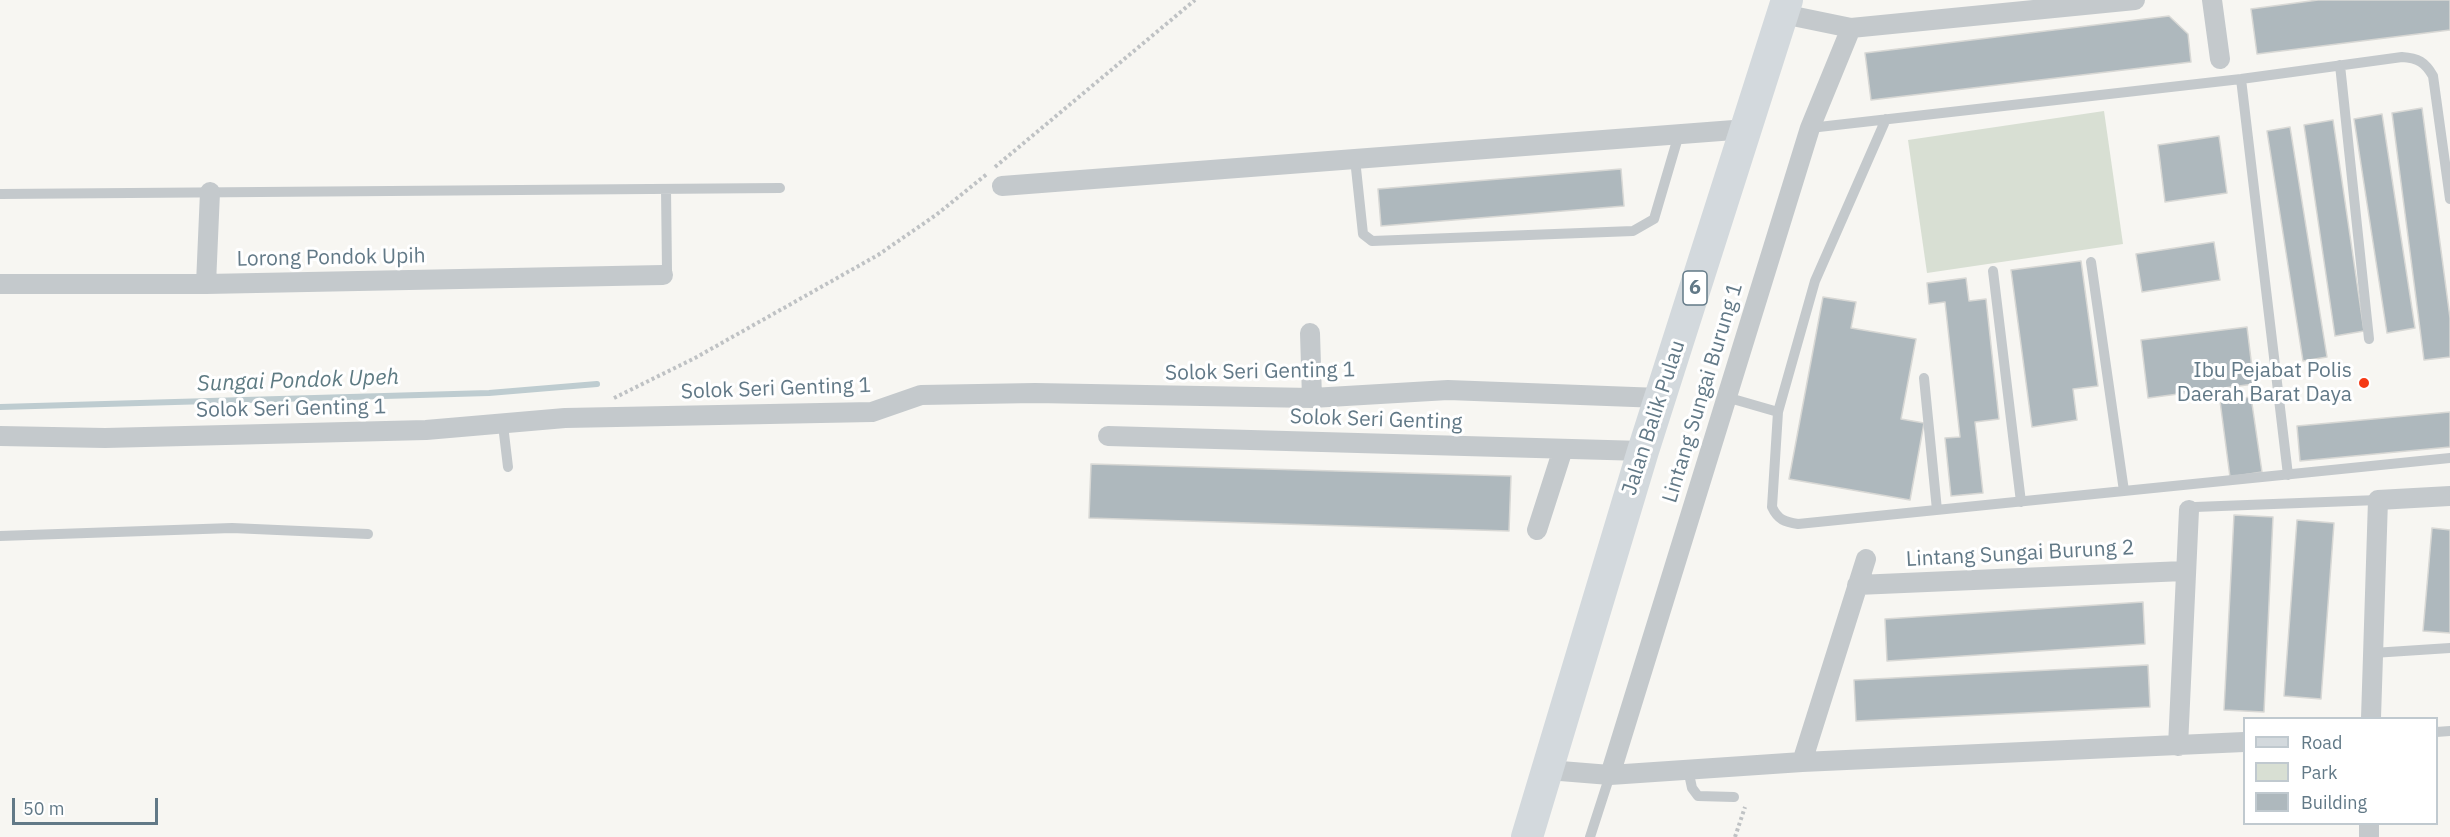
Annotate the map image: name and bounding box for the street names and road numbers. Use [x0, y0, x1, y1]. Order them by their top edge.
street label: Lorong Pondok Upih [236, 244, 426, 272]
road number: 6 [1683, 271, 1707, 305]
street label: Lintang Sungai Burung 1 [1658, 280, 1748, 506]
street label: Jalan Balik Pulau [1617, 337, 1691, 499]
street label: Solok Seri Genting 1 [1165, 358, 1355, 386]
street label: Solok Seri Genting 1 [680, 373, 872, 405]
street label: Solok Seri Genting 1 [196, 395, 386, 423]
street label: Solok Seri Genting [1289, 404, 1463, 436]
street label: Lintang Sungai Burung 2 [1905, 535, 2135, 573]

